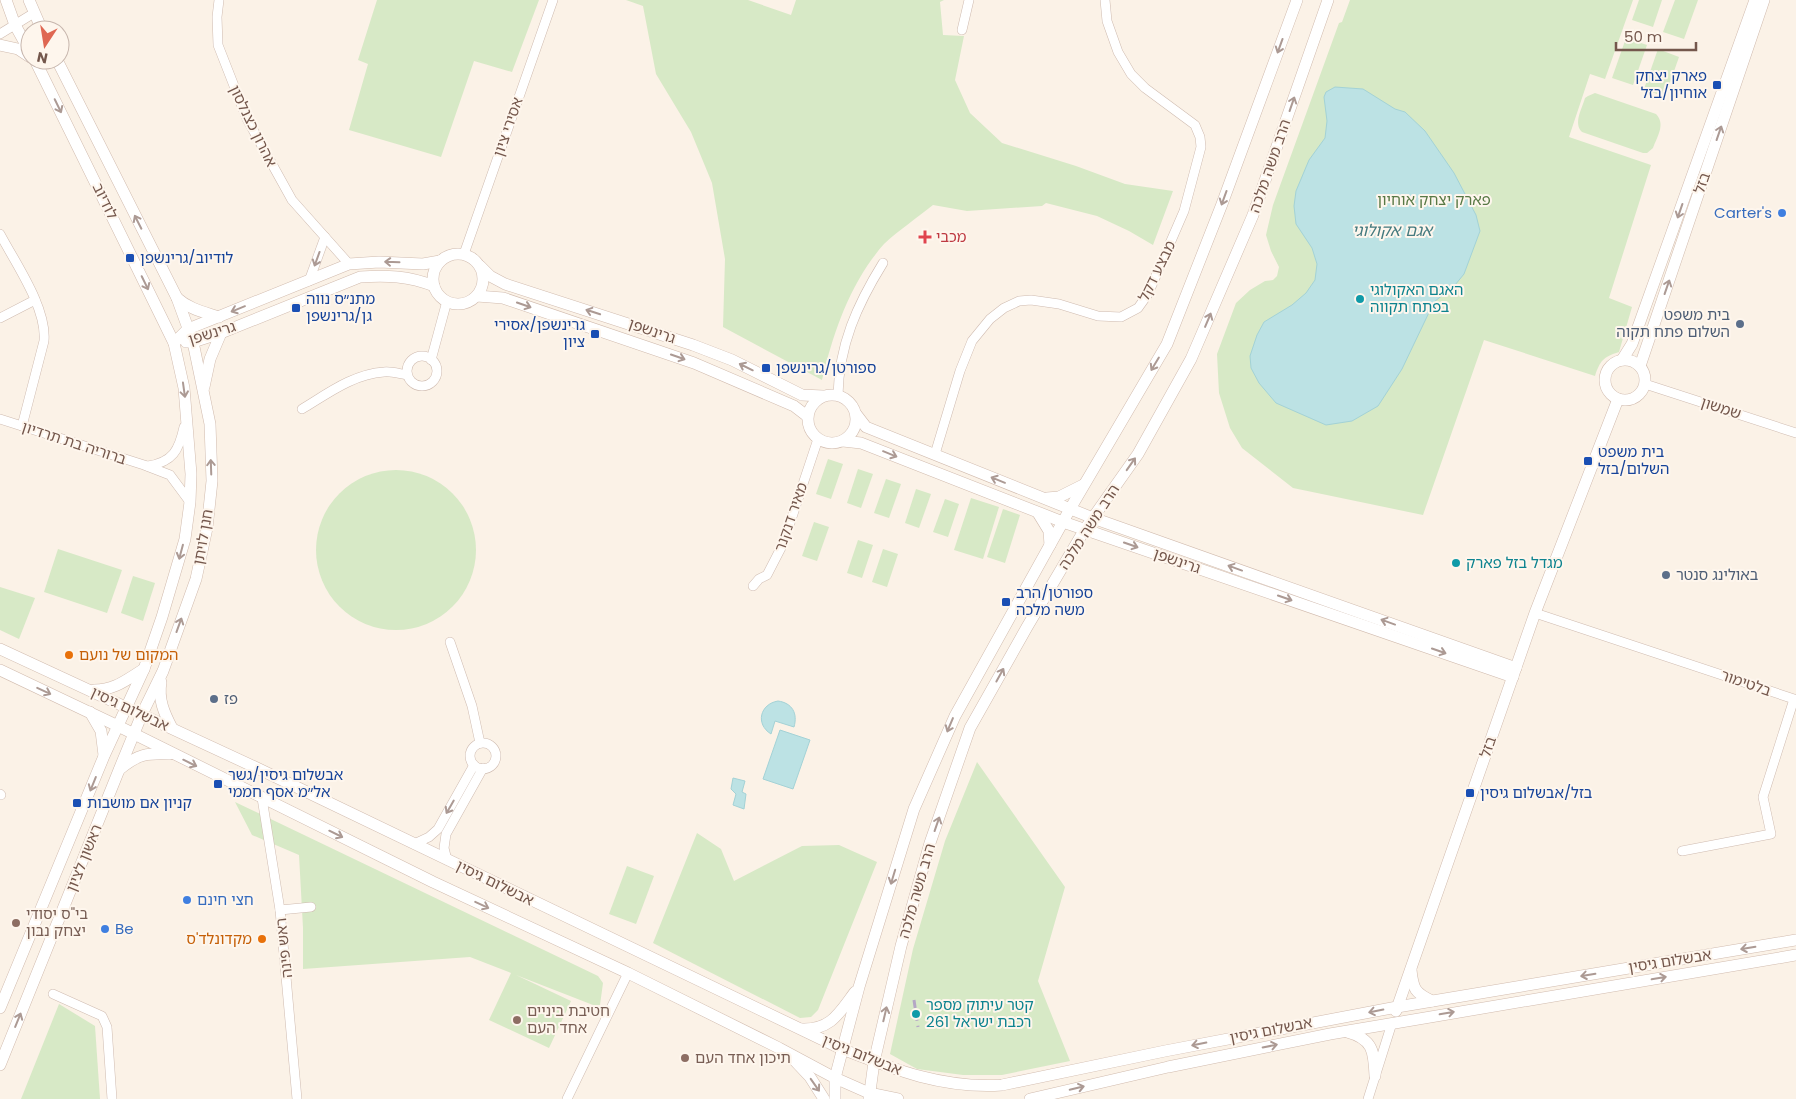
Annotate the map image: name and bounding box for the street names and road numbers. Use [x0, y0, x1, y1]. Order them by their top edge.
street label: אהרון כצנלסון [225, 81, 282, 170]
street label: אסירי ציון [488, 94, 527, 159]
street label: הרב משה מלכה [1244, 116, 1295, 216]
street label: בזל [1688, 169, 1715, 196]
street label: לודיוב [88, 179, 123, 223]
street label: מבצע דקל [1133, 237, 1180, 305]
street label: גרינשפן [626, 313, 679, 348]
street label: גרינשפן [186, 315, 238, 350]
street label: שמשון [1698, 391, 1744, 424]
street label: ברוריה בת תרדיון [19, 416, 130, 469]
street label: מאיר דנקנר [769, 479, 812, 554]
street label: הרב משה מלכה [1053, 480, 1124, 574]
street label: חנן לויתן [187, 507, 218, 566]
street label: גרינשפן [1151, 543, 1204, 578]
street label: בלטימור [1718, 664, 1775, 701]
street label: אבשלום גיסין [88, 681, 173, 736]
street label: בזל [1474, 733, 1501, 760]
street label: ראשון לציון [60, 821, 107, 895]
street label: הרב משה מלכה [893, 841, 940, 941]
street label: אבשלום גיסין [453, 855, 538, 910]
street label: ראש פינה [270, 917, 297, 979]
street label: אבשלום גיסין [1627, 944, 1713, 977]
street label: אבשלום גיסין [1228, 1011, 1314, 1048]
street label: אבשלום גיסין [819, 1029, 905, 1080]

